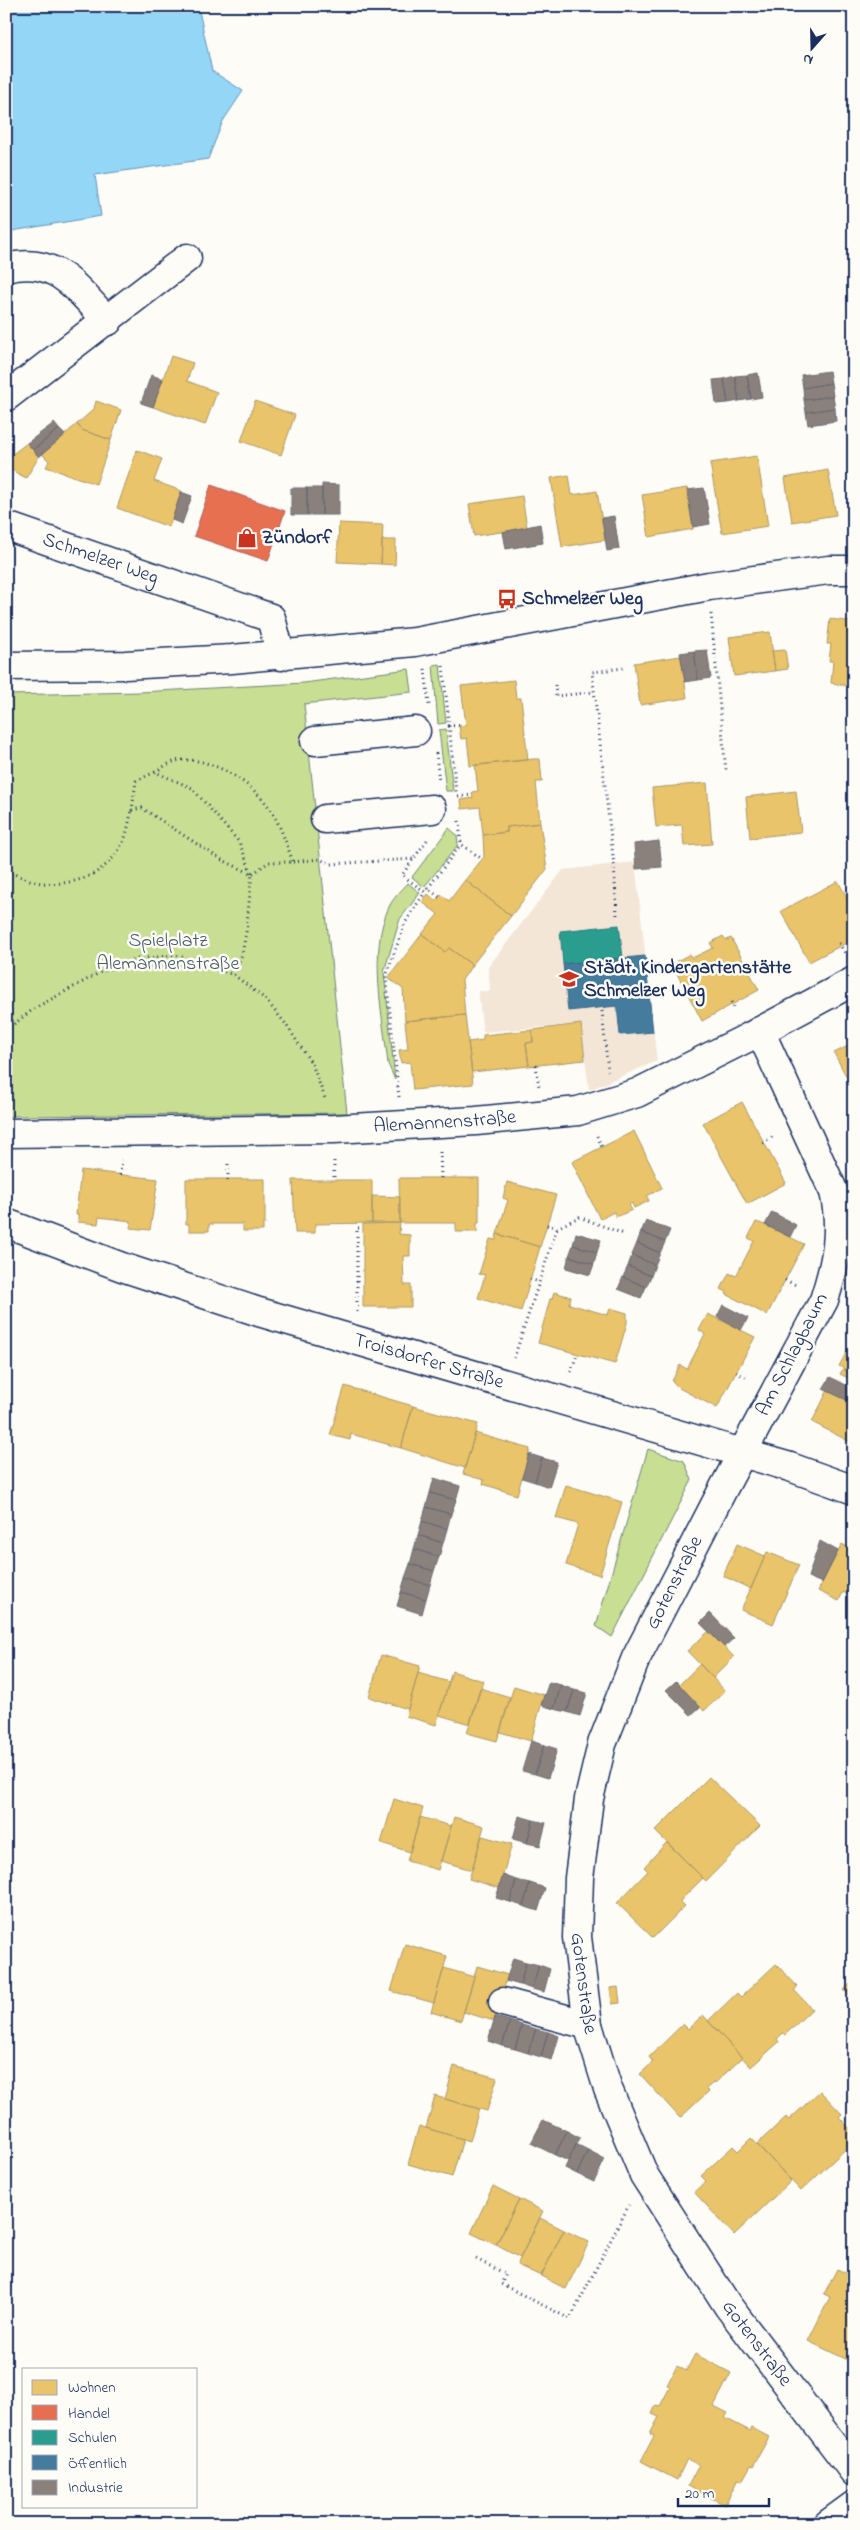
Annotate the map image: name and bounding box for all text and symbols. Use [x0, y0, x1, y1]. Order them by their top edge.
north arrow [788, 22, 838, 72]
text: N [800, 47, 816, 70]
place label: Zündorf [262, 524, 332, 553]
street label: Schmelzer Weg [38, 525, 162, 593]
shop icon: Zündorf [236, 527, 258, 549]
place label: Schmelzer Weg [522, 585, 643, 615]
bus stop icon: Schmelzer Weg [496, 588, 518, 610]
park label: Spielplatz Alemannenstraße [97, 927, 239, 979]
place label: Städt. Kindergartenstätte Schmelzer Weg [584, 954, 792, 1007]
school or university icon: Städt. Kindergartenstätte Schmelzer Weg [558, 968, 580, 990]
street label: Alemannenstraße [373, 1103, 517, 1141]
street label: Am Schlagbaum [750, 1288, 837, 1422]
street label: Troisdorfer Straße [350, 1326, 507, 1397]
street label: Gotenstraße [639, 1531, 711, 1635]
street label: Gotenstraße [562, 1931, 605, 2038]
street label: Gotenstraße [714, 2294, 799, 2393]
legend [22, 2368, 198, 2508]
text: Wohnen [68, 2377, 116, 2399]
text: Handel [68, 2403, 110, 2425]
text: Schulen [68, 2427, 117, 2449]
text: Öffentlich [68, 2453, 127, 2475]
scale bar [678, 2475, 769, 2507]
text: Industrie [68, 2477, 123, 2499]
text: 20 m [685, 2483, 715, 2505]

